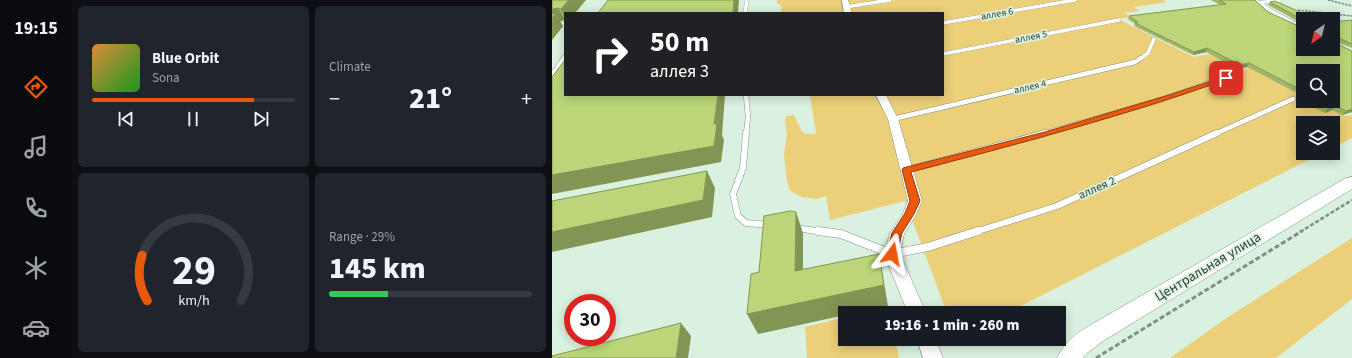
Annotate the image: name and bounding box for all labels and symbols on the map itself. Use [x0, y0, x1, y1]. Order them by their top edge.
street label: аллея 6 [980, 4, 1014, 24]
north arrow [1296, 12, 1340, 56]
street label: аллея 5 [1014, 27, 1048, 47]
pin [1209, 61, 1243, 95]
street label: аллея 4 [1012, 76, 1048, 98]
street label: аллея 2 [1076, 172, 1118, 204]
street label: Центральная улица [1151, 227, 1265, 307]
position arrow [871, 233, 913, 275]
speed limit sign: 30 [564, 294, 616, 346]

